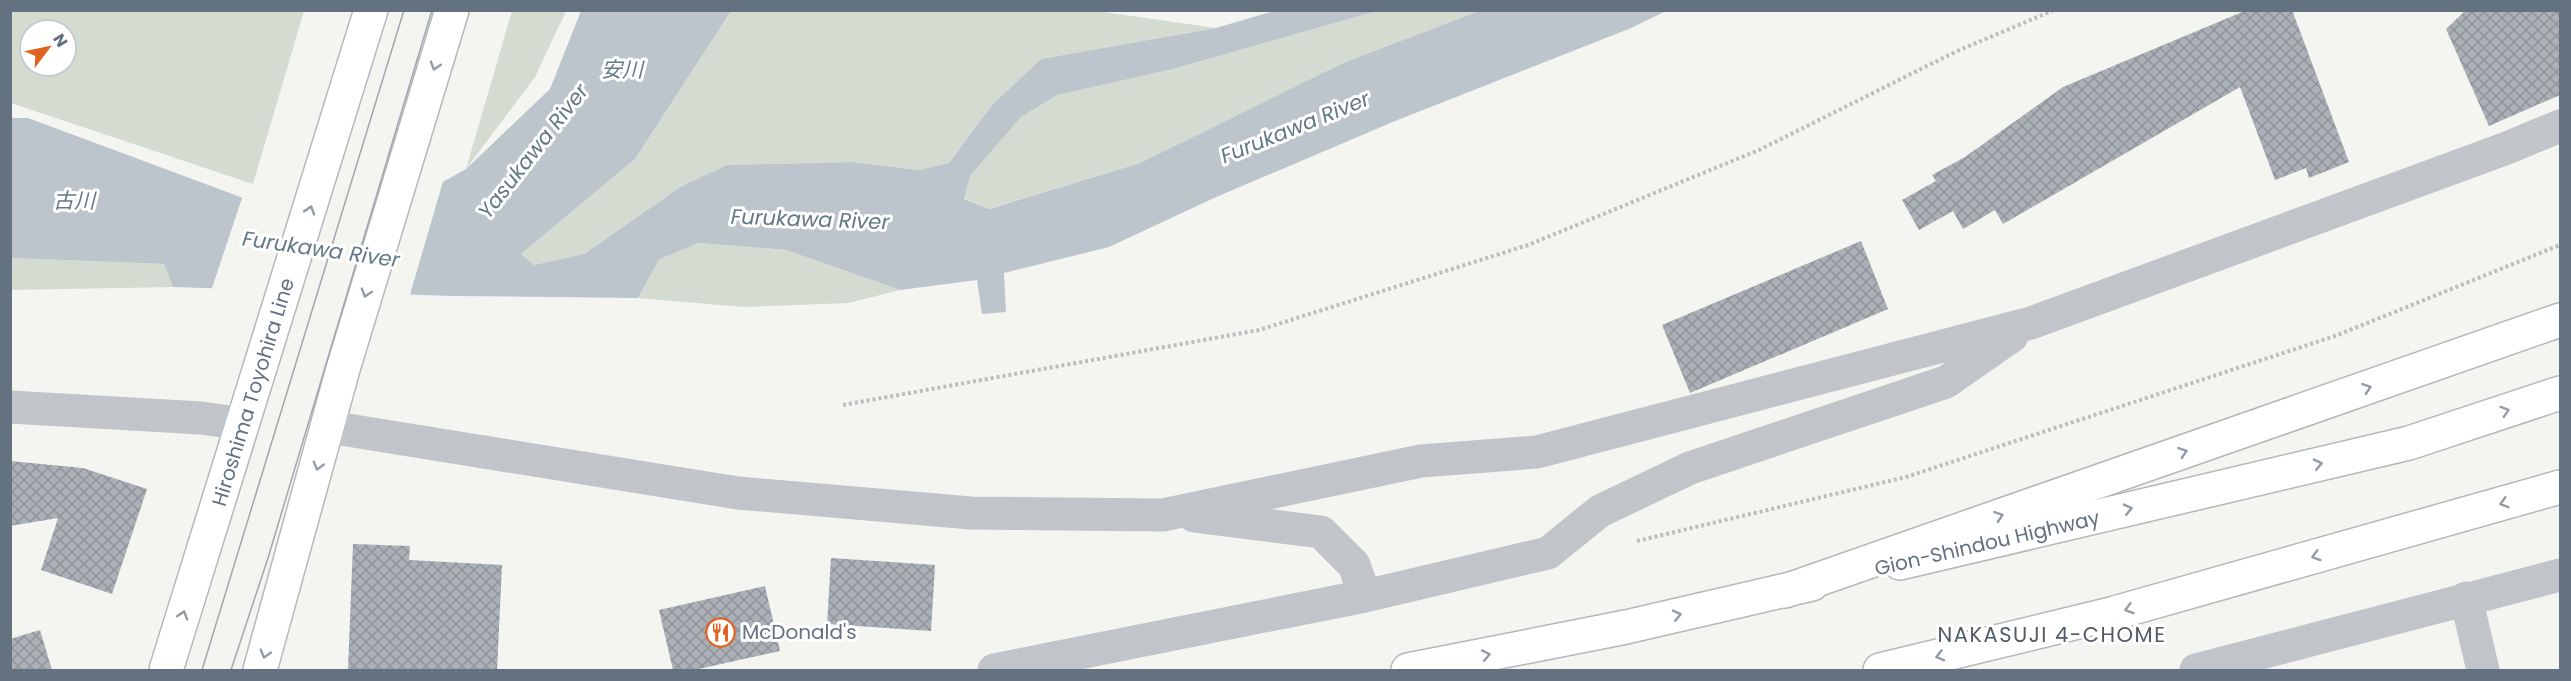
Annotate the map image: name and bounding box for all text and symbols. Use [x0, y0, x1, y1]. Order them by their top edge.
north arrow [18, 18, 78, 78]
text: N [47, 29, 73, 52]
water label: 安川 [601, 55, 645, 84]
one-way arrow [430, 61, 442, 71]
water label: Yasukawa River [471, 76, 596, 225]
water label: Furukawa River [1216, 83, 1375, 170]
water label: 古川 [53, 186, 97, 215]
water label: Furukawa River [730, 202, 891, 236]
one-way arrow [303, 205, 315, 215]
water label: Furukawa River [240, 224, 403, 275]
street label: Hiroshima Toyohira Line [205, 275, 301, 509]
one-way arrow [361, 287, 373, 298]
one-way arrow [2361, 382, 2372, 395]
one-way arrow [2499, 406, 2510, 419]
one-way arrow [2177, 447, 2188, 459]
one-way arrow [2312, 459, 2322, 472]
one-way arrow [312, 461, 325, 471]
one-way arrow [2499, 496, 2510, 508]
street label: Gion-Shindou Highway [1872, 503, 2102, 583]
one-way arrow [2123, 504, 2133, 517]
one-way arrow [1993, 511, 2004, 524]
one-way arrow [2312, 549, 2322, 561]
one-way arrow [2124, 601, 2134, 614]
one-way arrow [176, 610, 188, 621]
one-way arrow [1672, 610, 1682, 623]
restaurant icon: McDonald's [705, 616, 737, 648]
place label: McDonald's [742, 618, 857, 646]
district label: NAKASUJI 4-CHOME [1938, 620, 2166, 649]
one-way arrow [260, 648, 272, 659]
one-way arrow [1935, 648, 1945, 661]
one-way arrow [1481, 649, 1491, 662]

